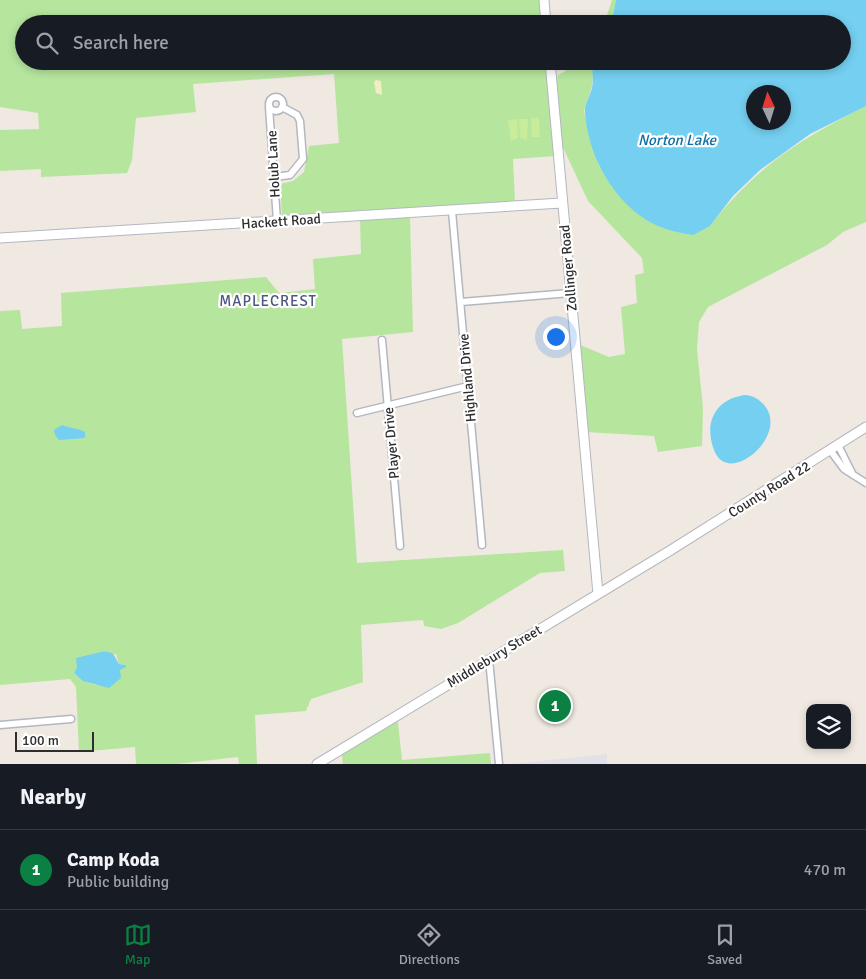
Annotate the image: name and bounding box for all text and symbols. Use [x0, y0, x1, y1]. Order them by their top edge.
search box [15, 15, 851, 70]
icon: search [33, 29, 61, 57]
text: Search here [73, 31, 169, 55]
north arrow [746, 85, 791, 130]
street label: Holub Lane [263, 130, 284, 198]
water label: Norton Lake [638, 131, 718, 149]
street label: Hackett Road [241, 210, 321, 233]
street label: Zollinger Road [556, 224, 581, 312]
district label: MAPLECREST [219, 292, 317, 310]
your location [543, 324, 569, 350]
street label: Highland Drive [455, 333, 480, 423]
street label: Player Drive [380, 406, 403, 480]
street label: County Road 22 [725, 457, 813, 521]
street label: Middlebury Street [444, 621, 545, 691]
pin: 1 [539, 687, 571, 725]
map controls [806, 704, 851, 749]
button: layers [806, 704, 851, 749]
scale bar [15, 729, 94, 752]
text: 100 m [22, 732, 59, 749]
text: Nearby [20, 784, 86, 810]
text: Camp Koda [67, 848, 160, 872]
text: 1 [32, 860, 40, 880]
text: 470 m [804, 860, 846, 880]
text: Public building [67, 872, 169, 892]
tab: Map [124, 921, 152, 968]
tab: Directions [399, 921, 460, 968]
tab: Saved [707, 921, 742, 968]

